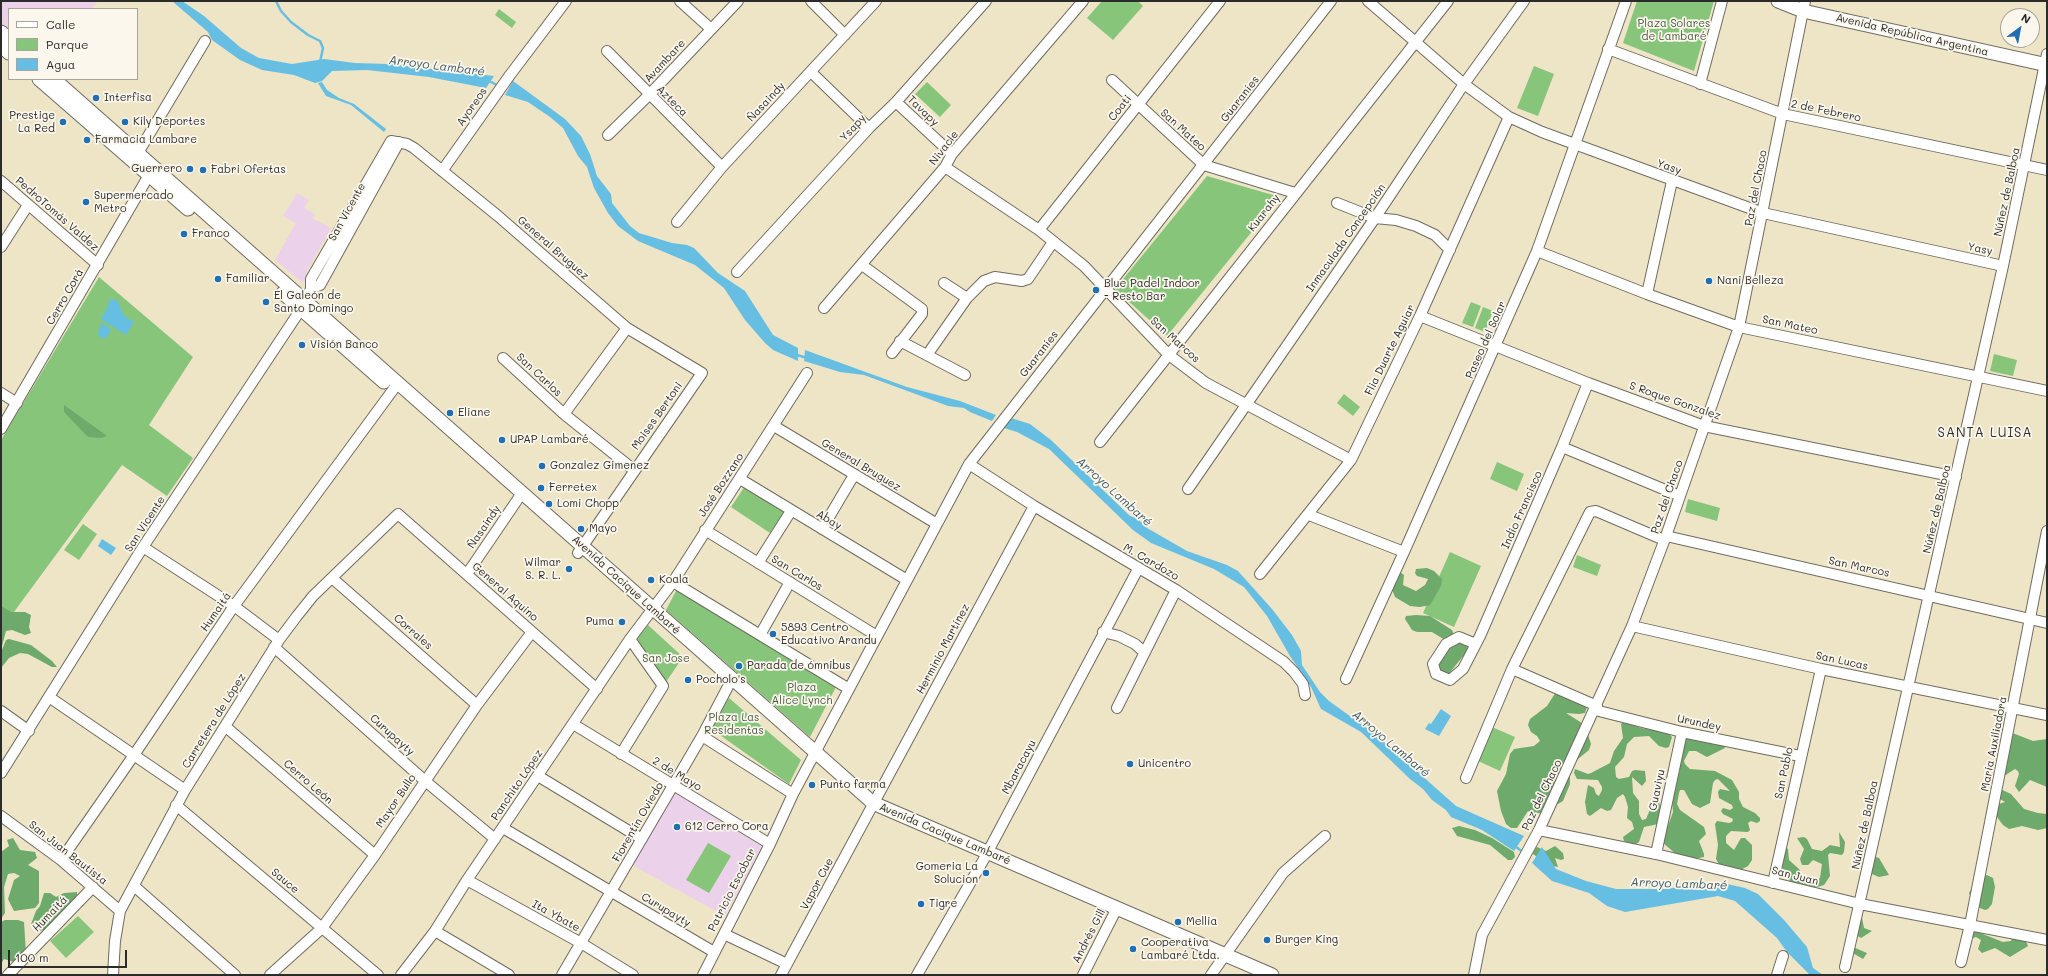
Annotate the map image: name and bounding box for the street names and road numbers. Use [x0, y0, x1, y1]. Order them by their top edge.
street label: Avenida República Argentina [1834, 11, 1990, 59]
street label: Avambare [642, 37, 688, 85]
street label: Guaraníes [1218, 73, 1262, 125]
street label: Ñasaindy [744, 79, 788, 125]
street label: Azteca [654, 83, 690, 119]
street label: Ayoreos [454, 85, 490, 129]
street label: Coati [1106, 92, 1134, 124]
street label: Tavapy [905, 93, 941, 129]
street label: 2 de Febrero [1790, 97, 1862, 125]
street label: San Mateo [1158, 106, 1208, 154]
street label: Ysapy [837, 112, 869, 144]
street label: Nivacle [927, 128, 961, 168]
street label: Núñez de Balboa [1991, 146, 2023, 238]
street label: Paz del Chaco [1742, 149, 1770, 227]
street label: Yasy [1655, 156, 1683, 178]
street label: PedroTomás Valdez [13, 174, 101, 254]
street label: San Vicente [326, 181, 368, 243]
street label: Inmaculada Concepción [1304, 181, 1388, 295]
street label: Kuarahy [1245, 192, 1283, 234]
street label: General Bruguez [515, 213, 591, 283]
street label: Yasy [1966, 240, 1994, 258]
street label: Cerro Corá [44, 267, 86, 327]
street label: Paseo del Solar [1463, 299, 1509, 381]
street label: Flia Duarte Aguiar [1362, 302, 1418, 398]
street label: San Mateo [1761, 313, 1819, 337]
street label: San Marcos [1147, 314, 1203, 366]
street label: Guaraníes [1017, 328, 1061, 380]
street label: San Carlos [513, 351, 565, 399]
street label: S Roque Gonzalez [1627, 379, 1723, 423]
street label: Moises Bertoni [629, 380, 685, 452]
street label: General Bruguez [819, 436, 903, 494]
street label: José Bozzano [696, 451, 746, 519]
street label: Paz del Chaco [1648, 458, 1686, 536]
street label: Núñez de Balboa [1920, 463, 1954, 555]
street label: Indio Francisco [1499, 469, 1545, 551]
street label: San Vicente [122, 494, 168, 554]
street label: Ñasaindy [465, 503, 503, 551]
street label: Abay [814, 507, 844, 533]
street label: Avenida Cacique Lambaré [569, 533, 683, 637]
street label: M. Cardozo [1121, 541, 1181, 583]
street label: San Carlos [769, 553, 825, 593]
street label: San Marcos [1827, 554, 1891, 580]
street label: General Aquino [469, 560, 541, 624]
street label: Humaitá [198, 590, 234, 634]
street label: Herminio Martínez [914, 602, 972, 696]
street label: Corrales [391, 612, 435, 652]
street label: San Lucas [1815, 649, 1869, 673]
street label: Carretera de López [179, 671, 249, 771]
street label: María Auxiliadora [1978, 695, 2010, 793]
street label: Curupayty [367, 712, 417, 758]
street label: Urundey [1676, 712, 1722, 734]
street label: Mbaracayu [999, 737, 1039, 797]
street label: San Pablo [1772, 746, 1796, 800]
street label: Panchito López [488, 747, 546, 823]
street label: 2 de Mayo [650, 754, 704, 794]
street label: Cerro León [281, 757, 335, 807]
street label: Paz del Chaco [1519, 757, 1565, 833]
street label: Guaviyu [1646, 768, 1668, 812]
street label: Mayor Bullo [373, 772, 419, 830]
street label: Núñez de Balboa [1849, 779, 1881, 871]
street label: Florentín Oviedo [610, 780, 666, 864]
street label: Avenida Cacique Lambaré [877, 800, 1013, 868]
street label: San Juan Bautista [26, 818, 110, 888]
street label: Patricio Escobar [705, 846, 759, 934]
street label: Vapor Cue [798, 856, 836, 912]
street label: San Juan [1770, 864, 1820, 888]
street label: Sauce [268, 866, 302, 896]
street label: Curupayty [639, 890, 693, 930]
street label: Humaitá [30, 893, 70, 935]
street label: Ita Ybate [530, 897, 582, 935]
street label: Andrés Gill [1070, 907, 1108, 965]

